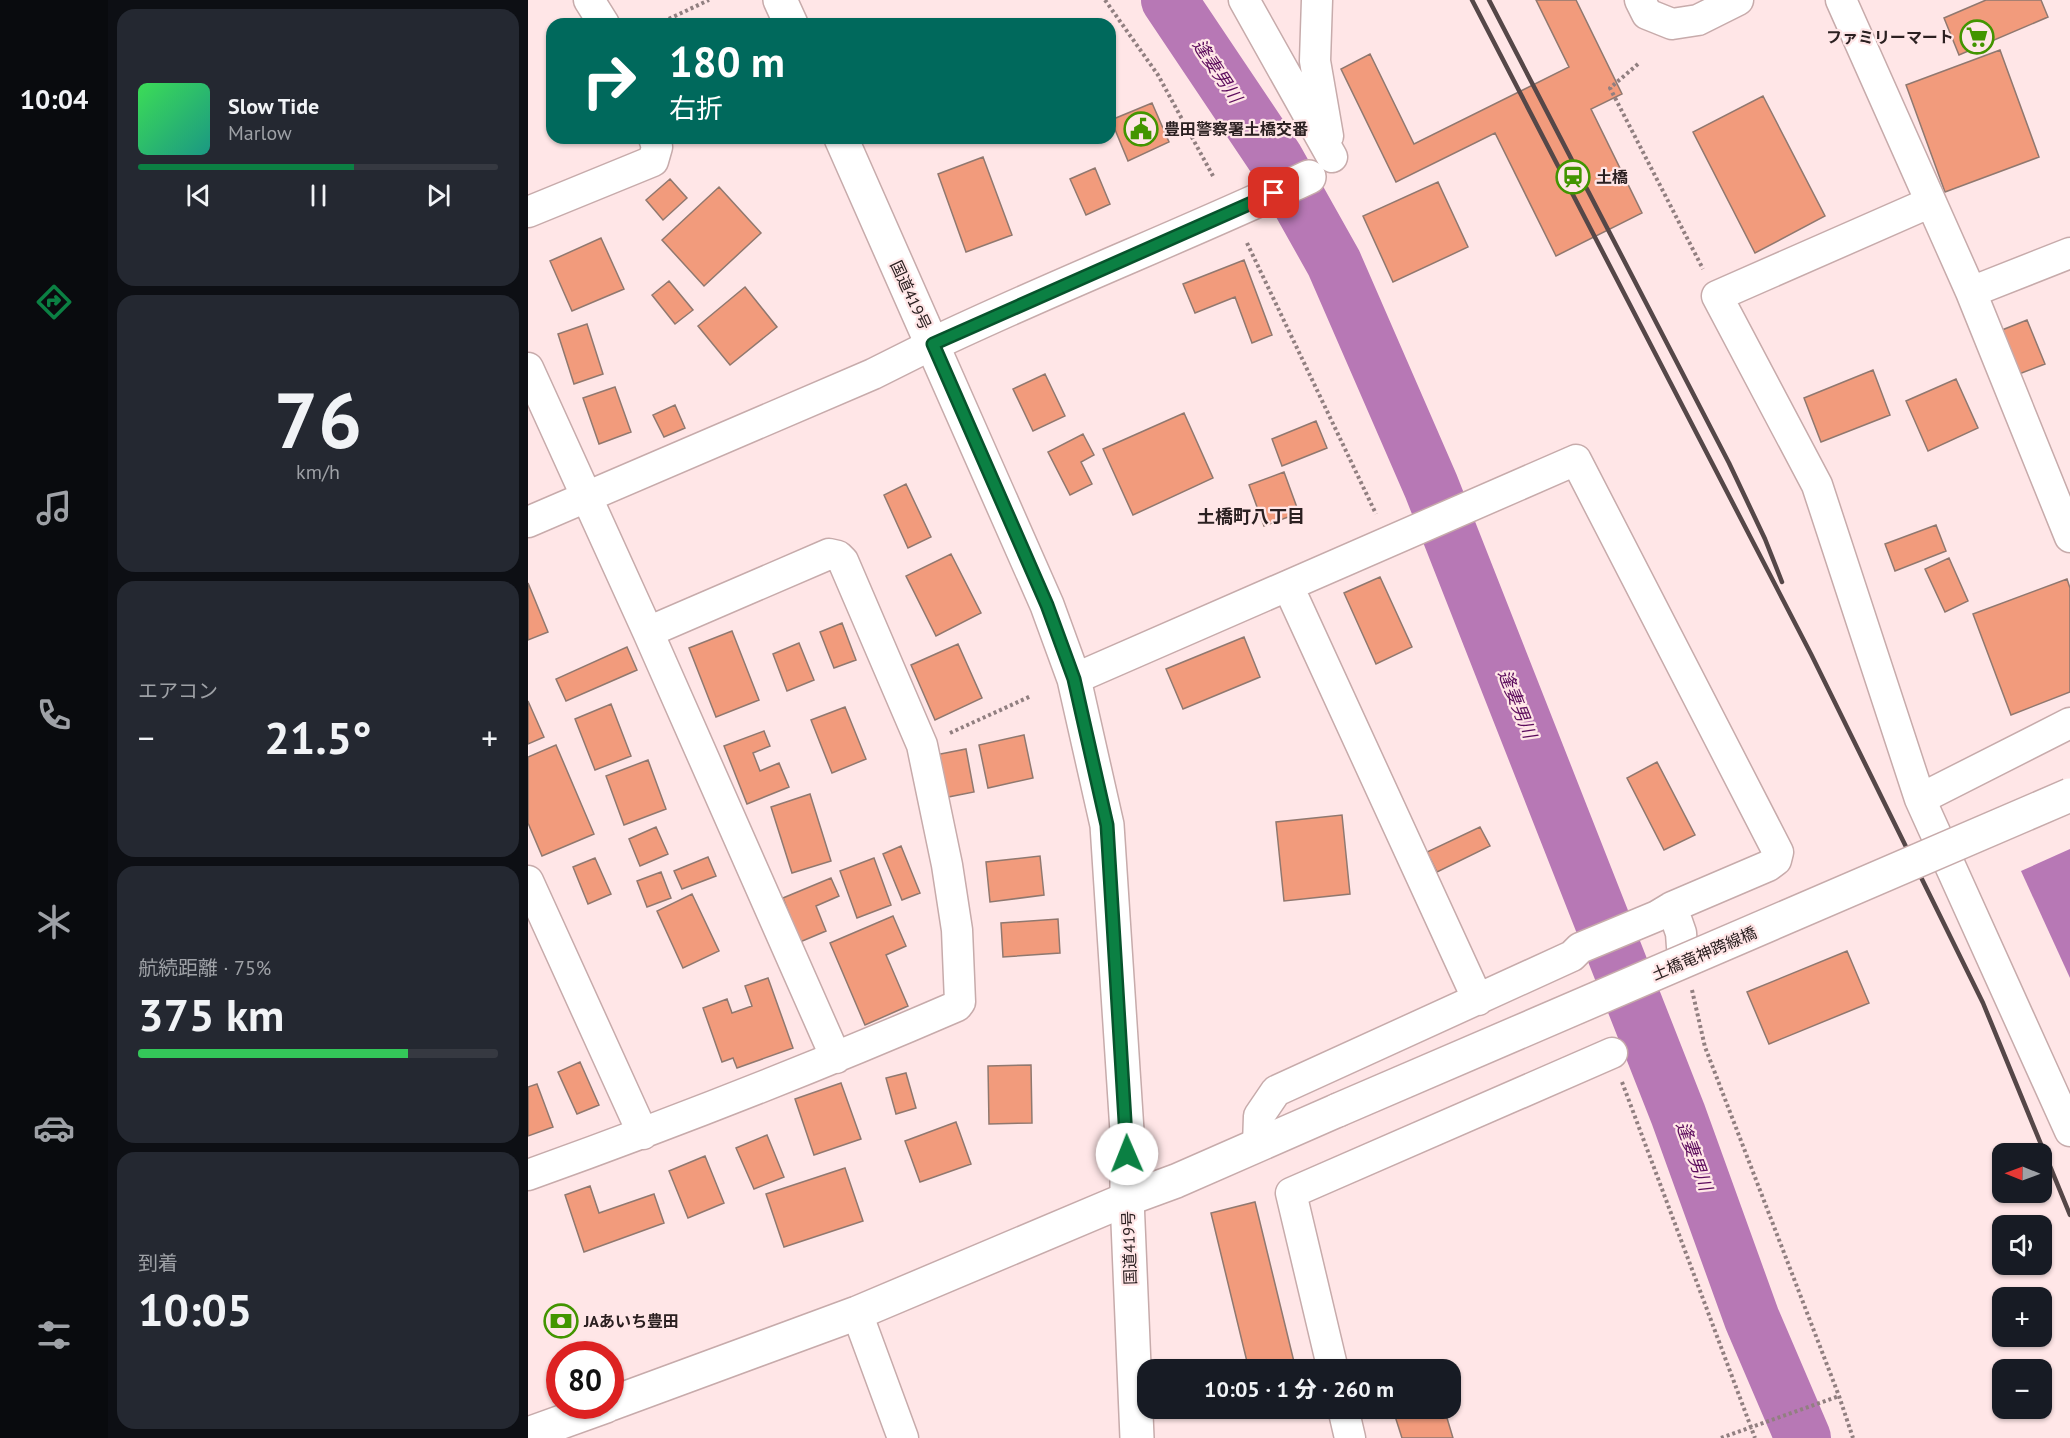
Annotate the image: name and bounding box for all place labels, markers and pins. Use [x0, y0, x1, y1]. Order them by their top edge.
supermarket icon: ファミリーマート [1959, 19, 1995, 55]
place label: ファミリーマート [1826, 27, 1954, 47]
public building icon: 豊田警察署土橋交番 [1123, 111, 1159, 147]
place label: 豊田警察署土橋交番 [1164, 119, 1308, 139]
station icon: 土橋 [1555, 159, 1591, 195]
pin [1248, 167, 1299, 218]
place label: 土橋 [1596, 167, 1628, 187]
bank icon: JAあいち豊田 [543, 1303, 579, 1339]
place label: JAあいち豊田 [583, 1311, 679, 1331]

